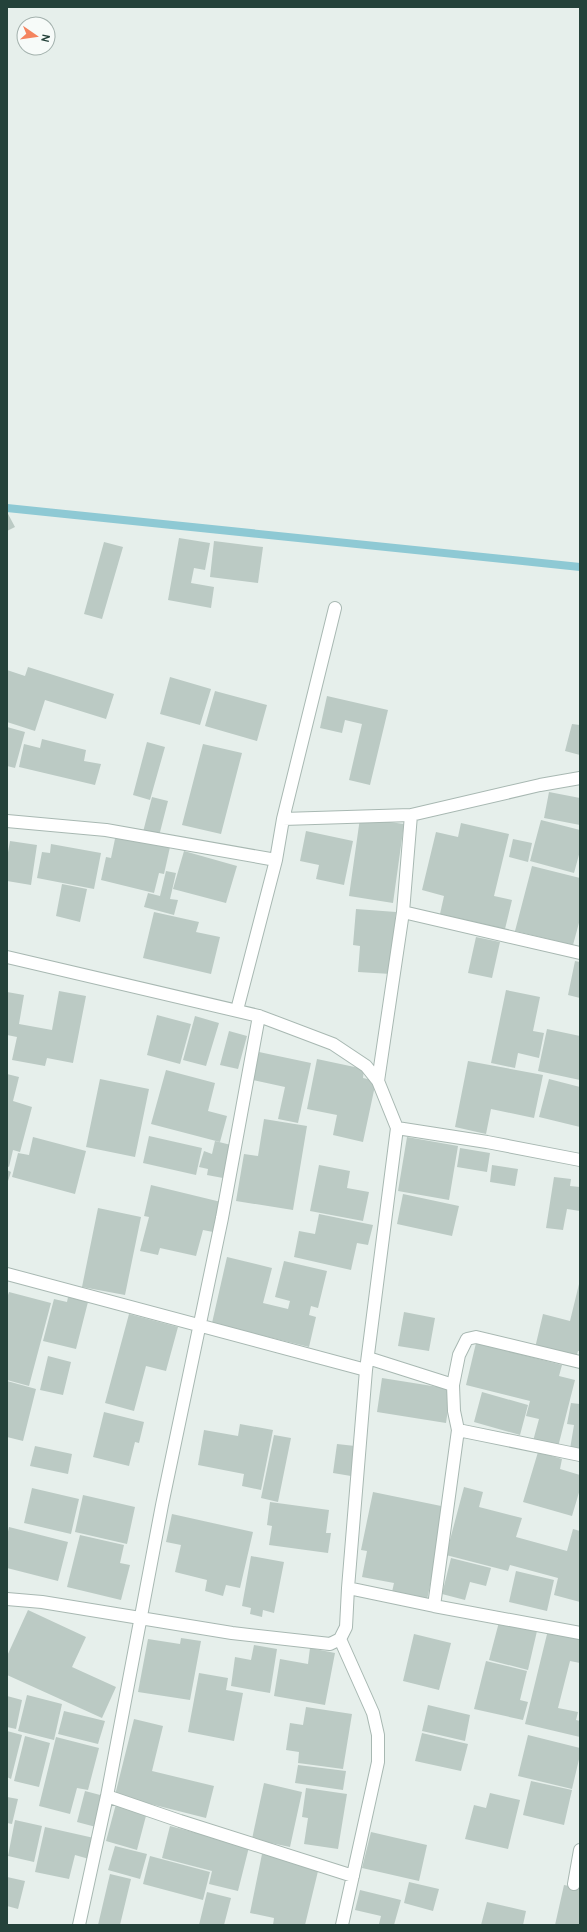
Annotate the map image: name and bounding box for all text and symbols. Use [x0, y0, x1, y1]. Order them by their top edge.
north arrow [16, 16, 56, 56]
text: N [37, 33, 52, 43]

